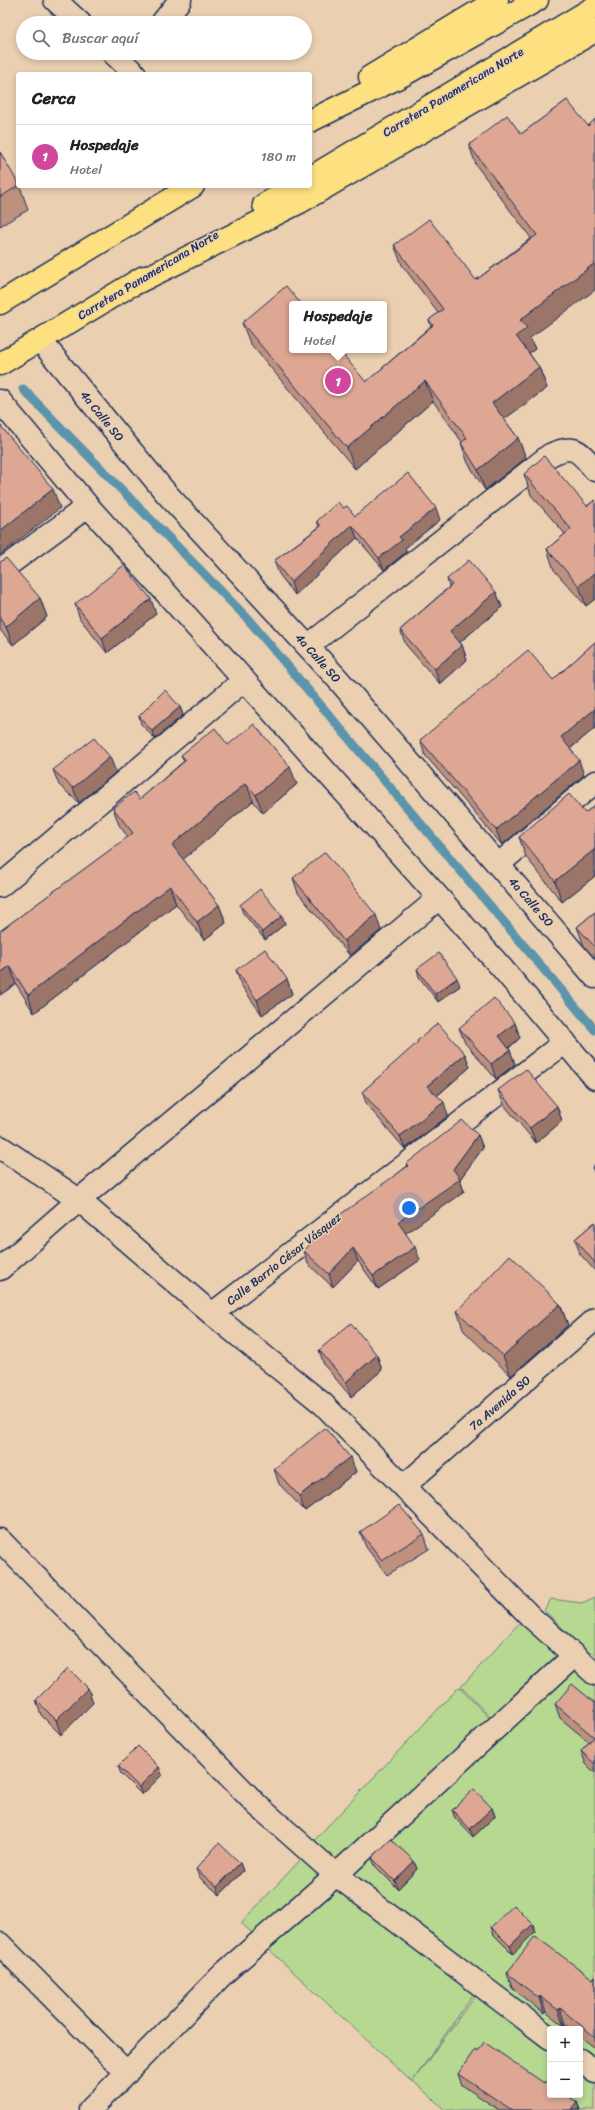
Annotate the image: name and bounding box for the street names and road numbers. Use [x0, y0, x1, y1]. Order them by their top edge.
street label: Carretera Panamericana Norte [378, 41, 528, 143]
street label: Carretera Panamericana Norte [73, 224, 223, 326]
street label: 4a Calle SO [74, 385, 130, 447]
street label: 4a Calle SO [289, 628, 347, 688]
street label: 4a Calle SO [503, 872, 560, 932]
street label: Calle Barrio César Vásquez [221, 1207, 347, 1311]
street label: 7a Avenida SO [464, 1370, 536, 1436]

